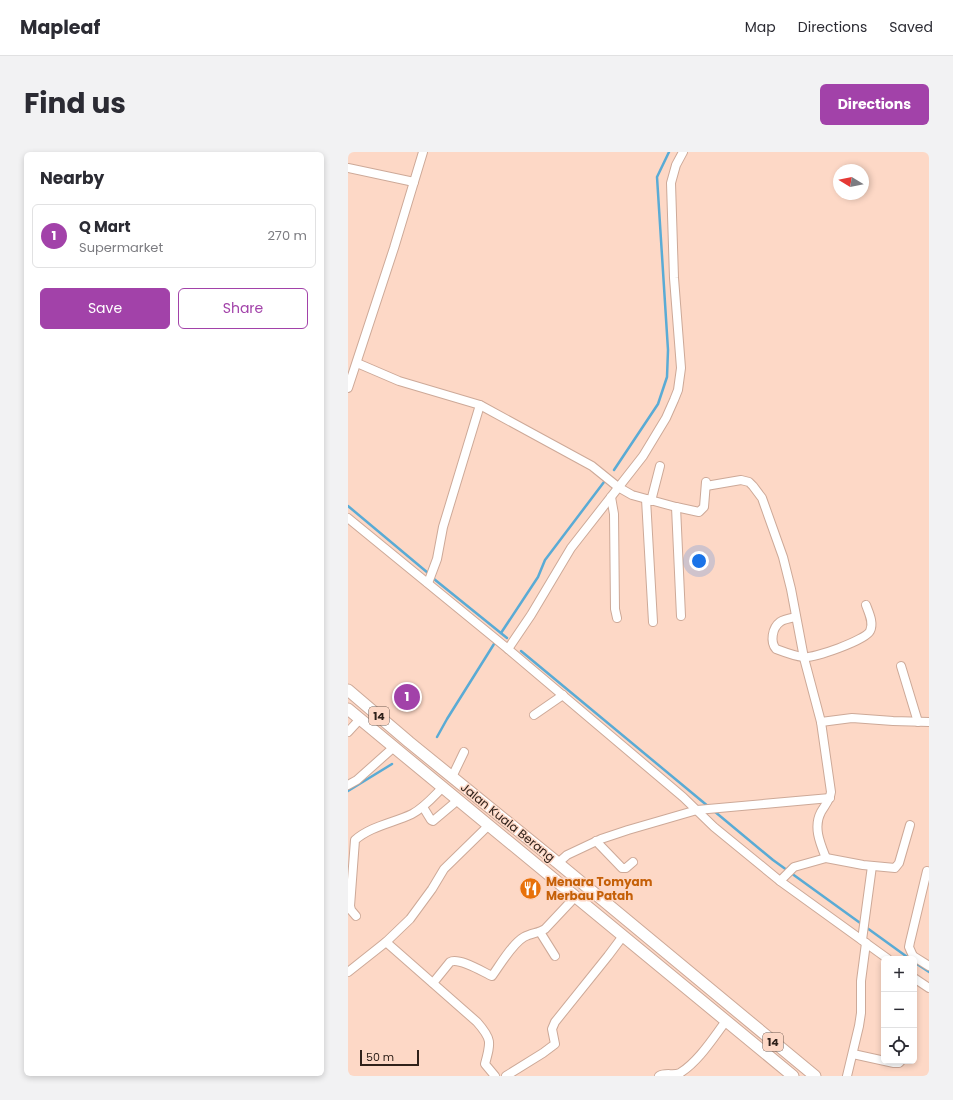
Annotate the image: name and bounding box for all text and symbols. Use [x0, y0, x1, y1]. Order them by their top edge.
text: Mapleaf [20, 14, 100, 41]
text: Map [745, 17, 776, 37]
text: Directions [798, 17, 867, 37]
text: Saved [889, 17, 933, 37]
text: Find us [24, 84, 126, 123]
button: Directions [820, 84, 929, 125]
north arrow [833, 164, 869, 200]
text: Nearby [40, 166, 104, 190]
text: Q Mart [79, 216, 130, 237]
text: 1 [52, 226, 56, 245]
text: 270 m [267, 226, 307, 245]
text: Supermarket [79, 238, 163, 257]
button: Save [40, 288, 170, 329]
button: Share [178, 288, 308, 329]
your location [689, 551, 709, 571]
pin: 1 [394, 682, 420, 712]
road number: 14 [369, 707, 389, 725]
street label: Jalan Kuala Berang [457, 779, 559, 865]
place label: Menara Tomyam Merbau Patah [546, 873, 653, 904]
restaurant icon: Menara Tomyam Merbau Patah [517, 875, 543, 901]
map controls [881, 956, 917, 1064]
button: + [881, 956, 917, 992]
button: − [881, 992, 917, 1028]
button: locate [881, 1028, 917, 1064]
road number: 14 [763, 1033, 783, 1051]
scale bar [360, 1048, 419, 1067]
text: 50 m [366, 1049, 394, 1065]

